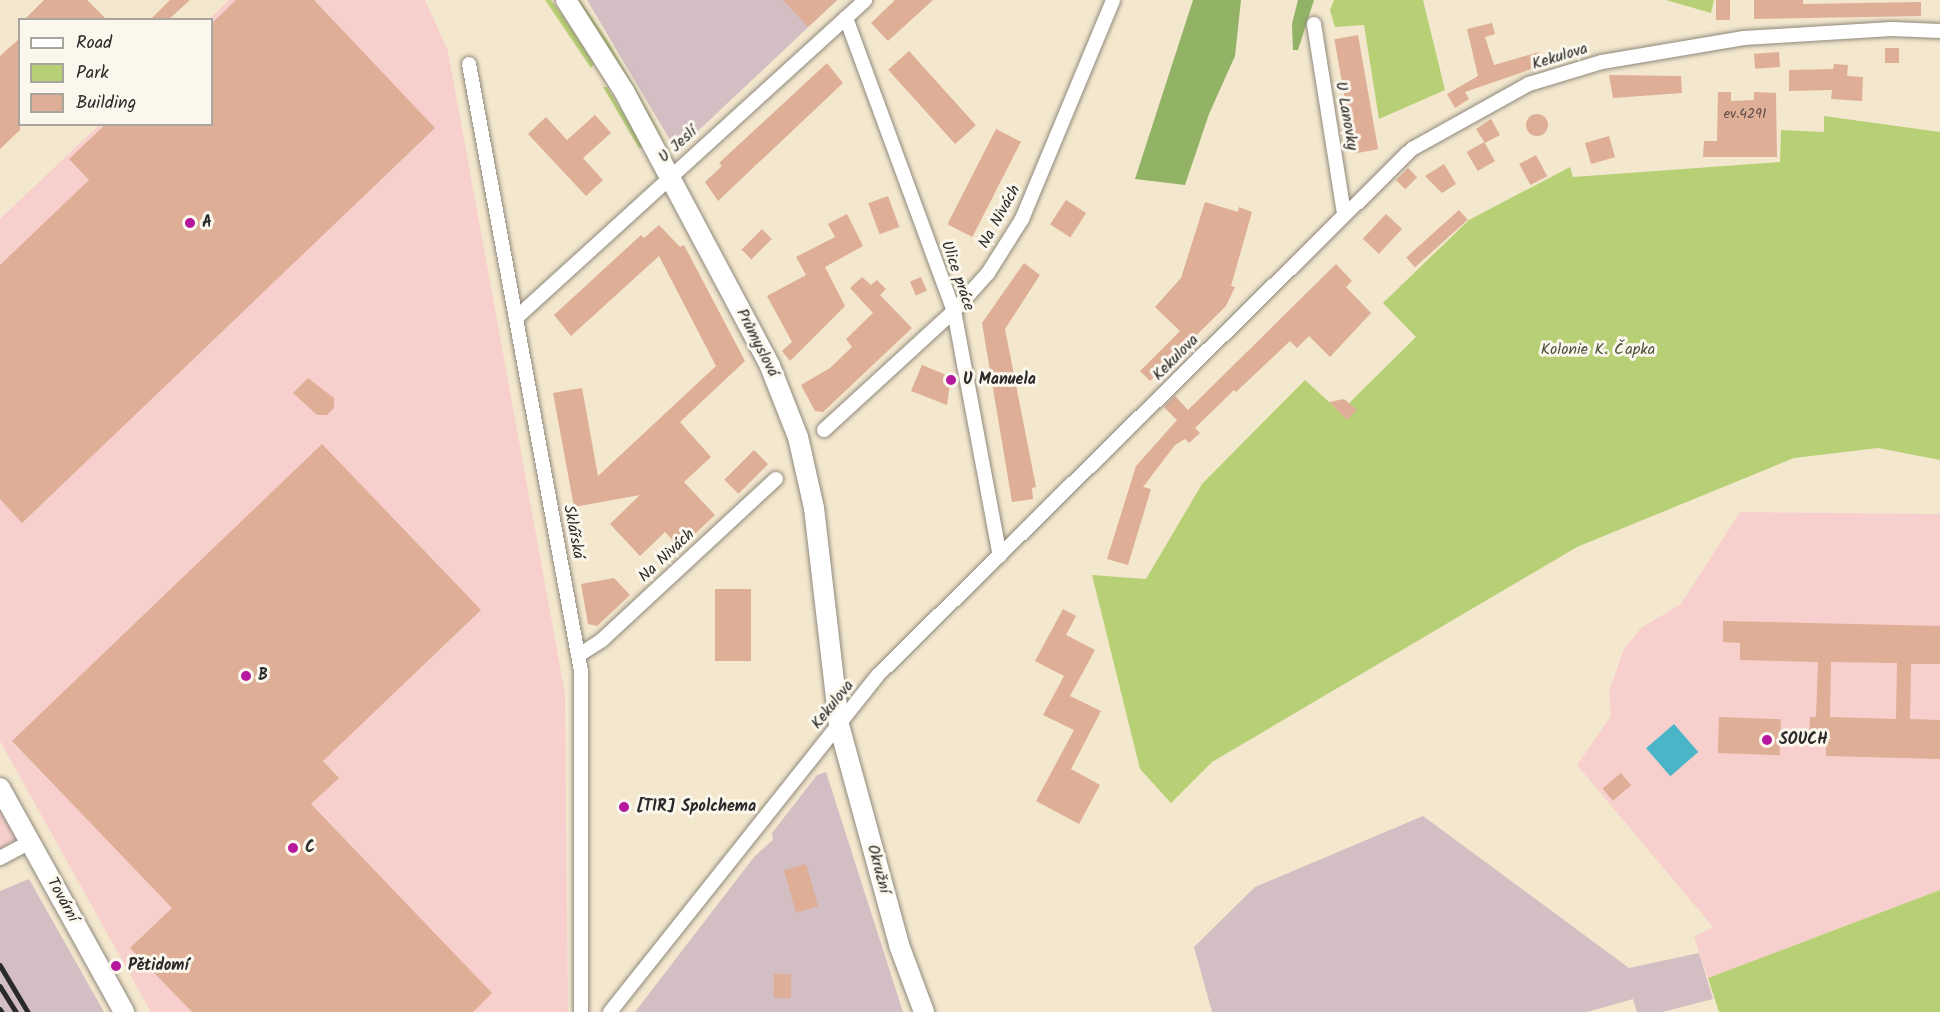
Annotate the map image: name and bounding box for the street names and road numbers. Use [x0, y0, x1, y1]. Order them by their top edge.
street label: Kekulova [1530, 39, 1590, 75]
street label: U Lanovky [1330, 80, 1362, 152]
street label: U Jeslí [655, 123, 701, 167]
street label: Na Nivách [975, 182, 1025, 252]
street label: Ulice práce [936, 238, 978, 314]
street label: Průmyslová [732, 306, 782, 380]
street label: Kekulova [1149, 331, 1203, 385]
street label: Sklářská [558, 503, 588, 561]
street label: Na Nivách [635, 525, 699, 587]
street label: Kekulova [808, 677, 858, 733]
street label: Okružní [862, 843, 894, 895]
street label: Tovární [42, 874, 82, 926]

